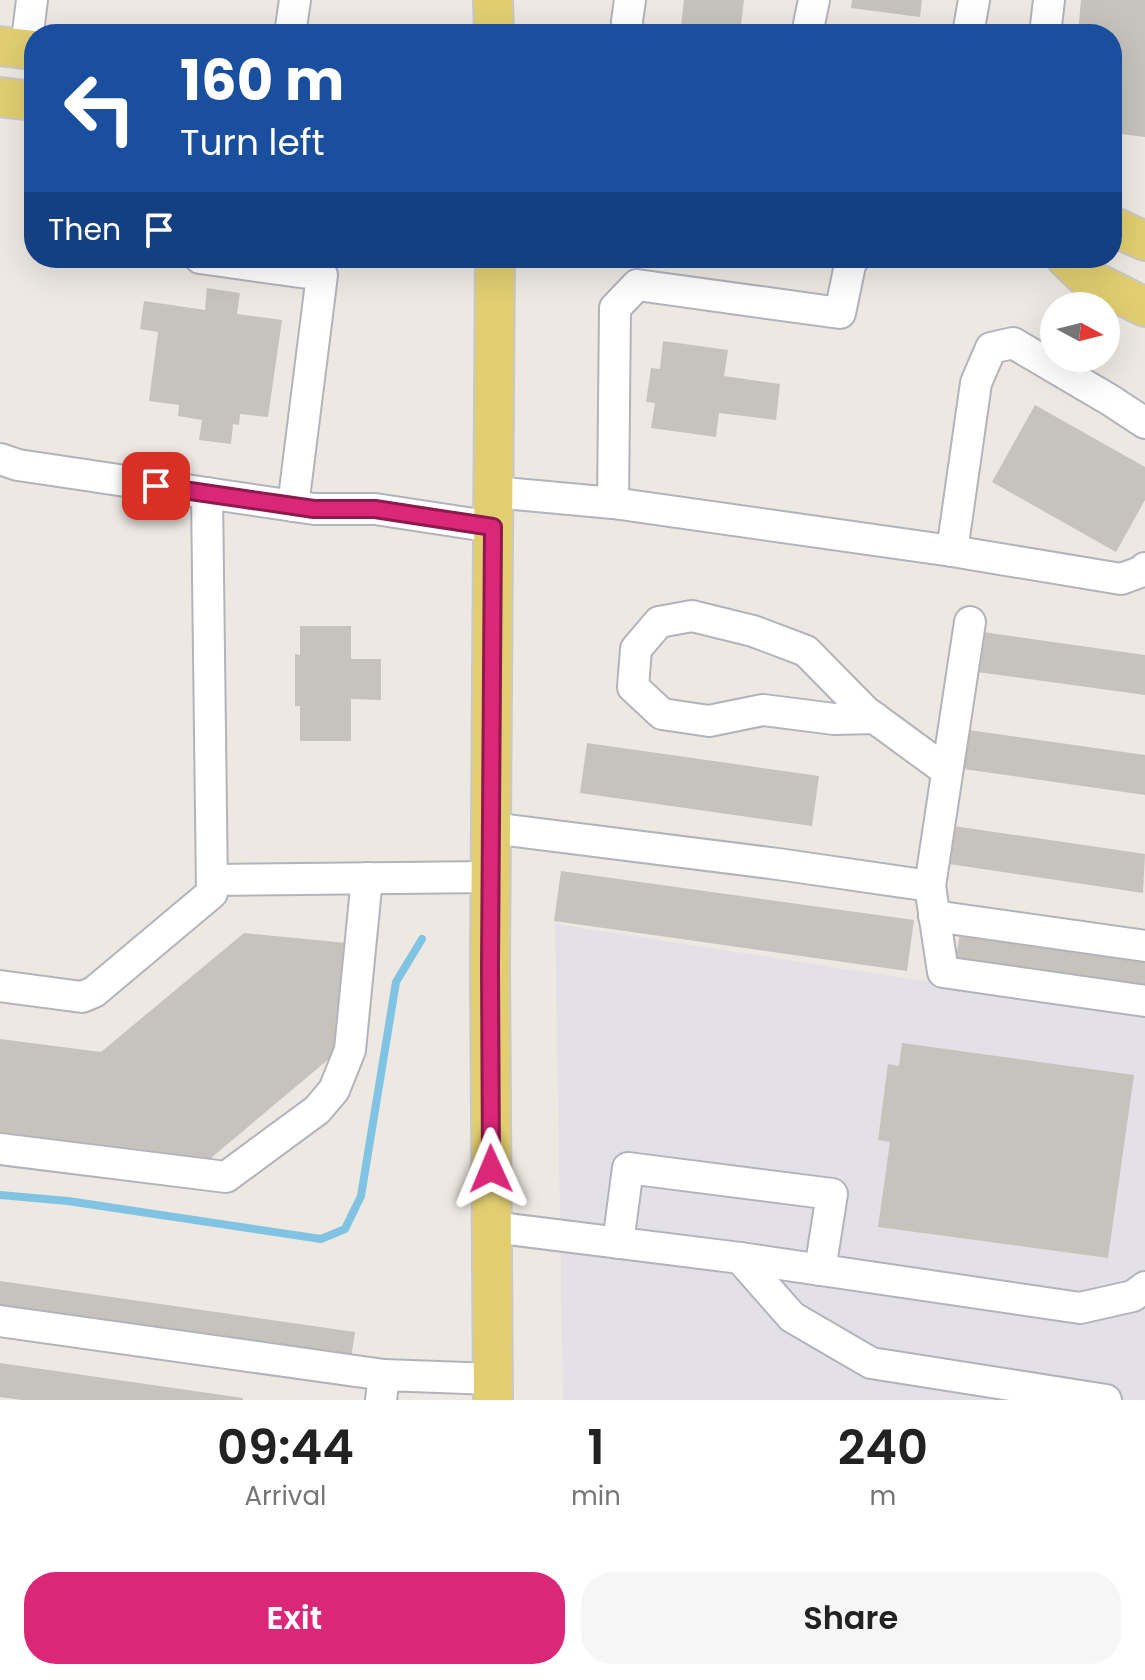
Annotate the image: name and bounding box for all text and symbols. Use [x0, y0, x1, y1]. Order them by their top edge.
text: 160 m [180, 41, 344, 120]
icon: left [48, 56, 152, 160]
text: Turn left [180, 117, 325, 168]
text: Then [48, 208, 121, 251]
icon: arrive [137, 208, 181, 252]
north arrow [1040, 292, 1120, 372]
map controls [1040, 292, 1120, 372]
pin [122, 452, 190, 520]
icon: arrive [134, 464, 178, 508]
position arrow [449, 1127, 533, 1211]
text: 09:44 [217, 1414, 354, 1481]
text: 1 [587, 1414, 605, 1481]
text: 240 [838, 1414, 928, 1481]
text: Arrival [245, 1478, 326, 1514]
text: min [571, 1478, 621, 1514]
text: m [869, 1478, 896, 1514]
button: Exit [24, 1572, 565, 1664]
button: Share [581, 1572, 1121, 1664]

